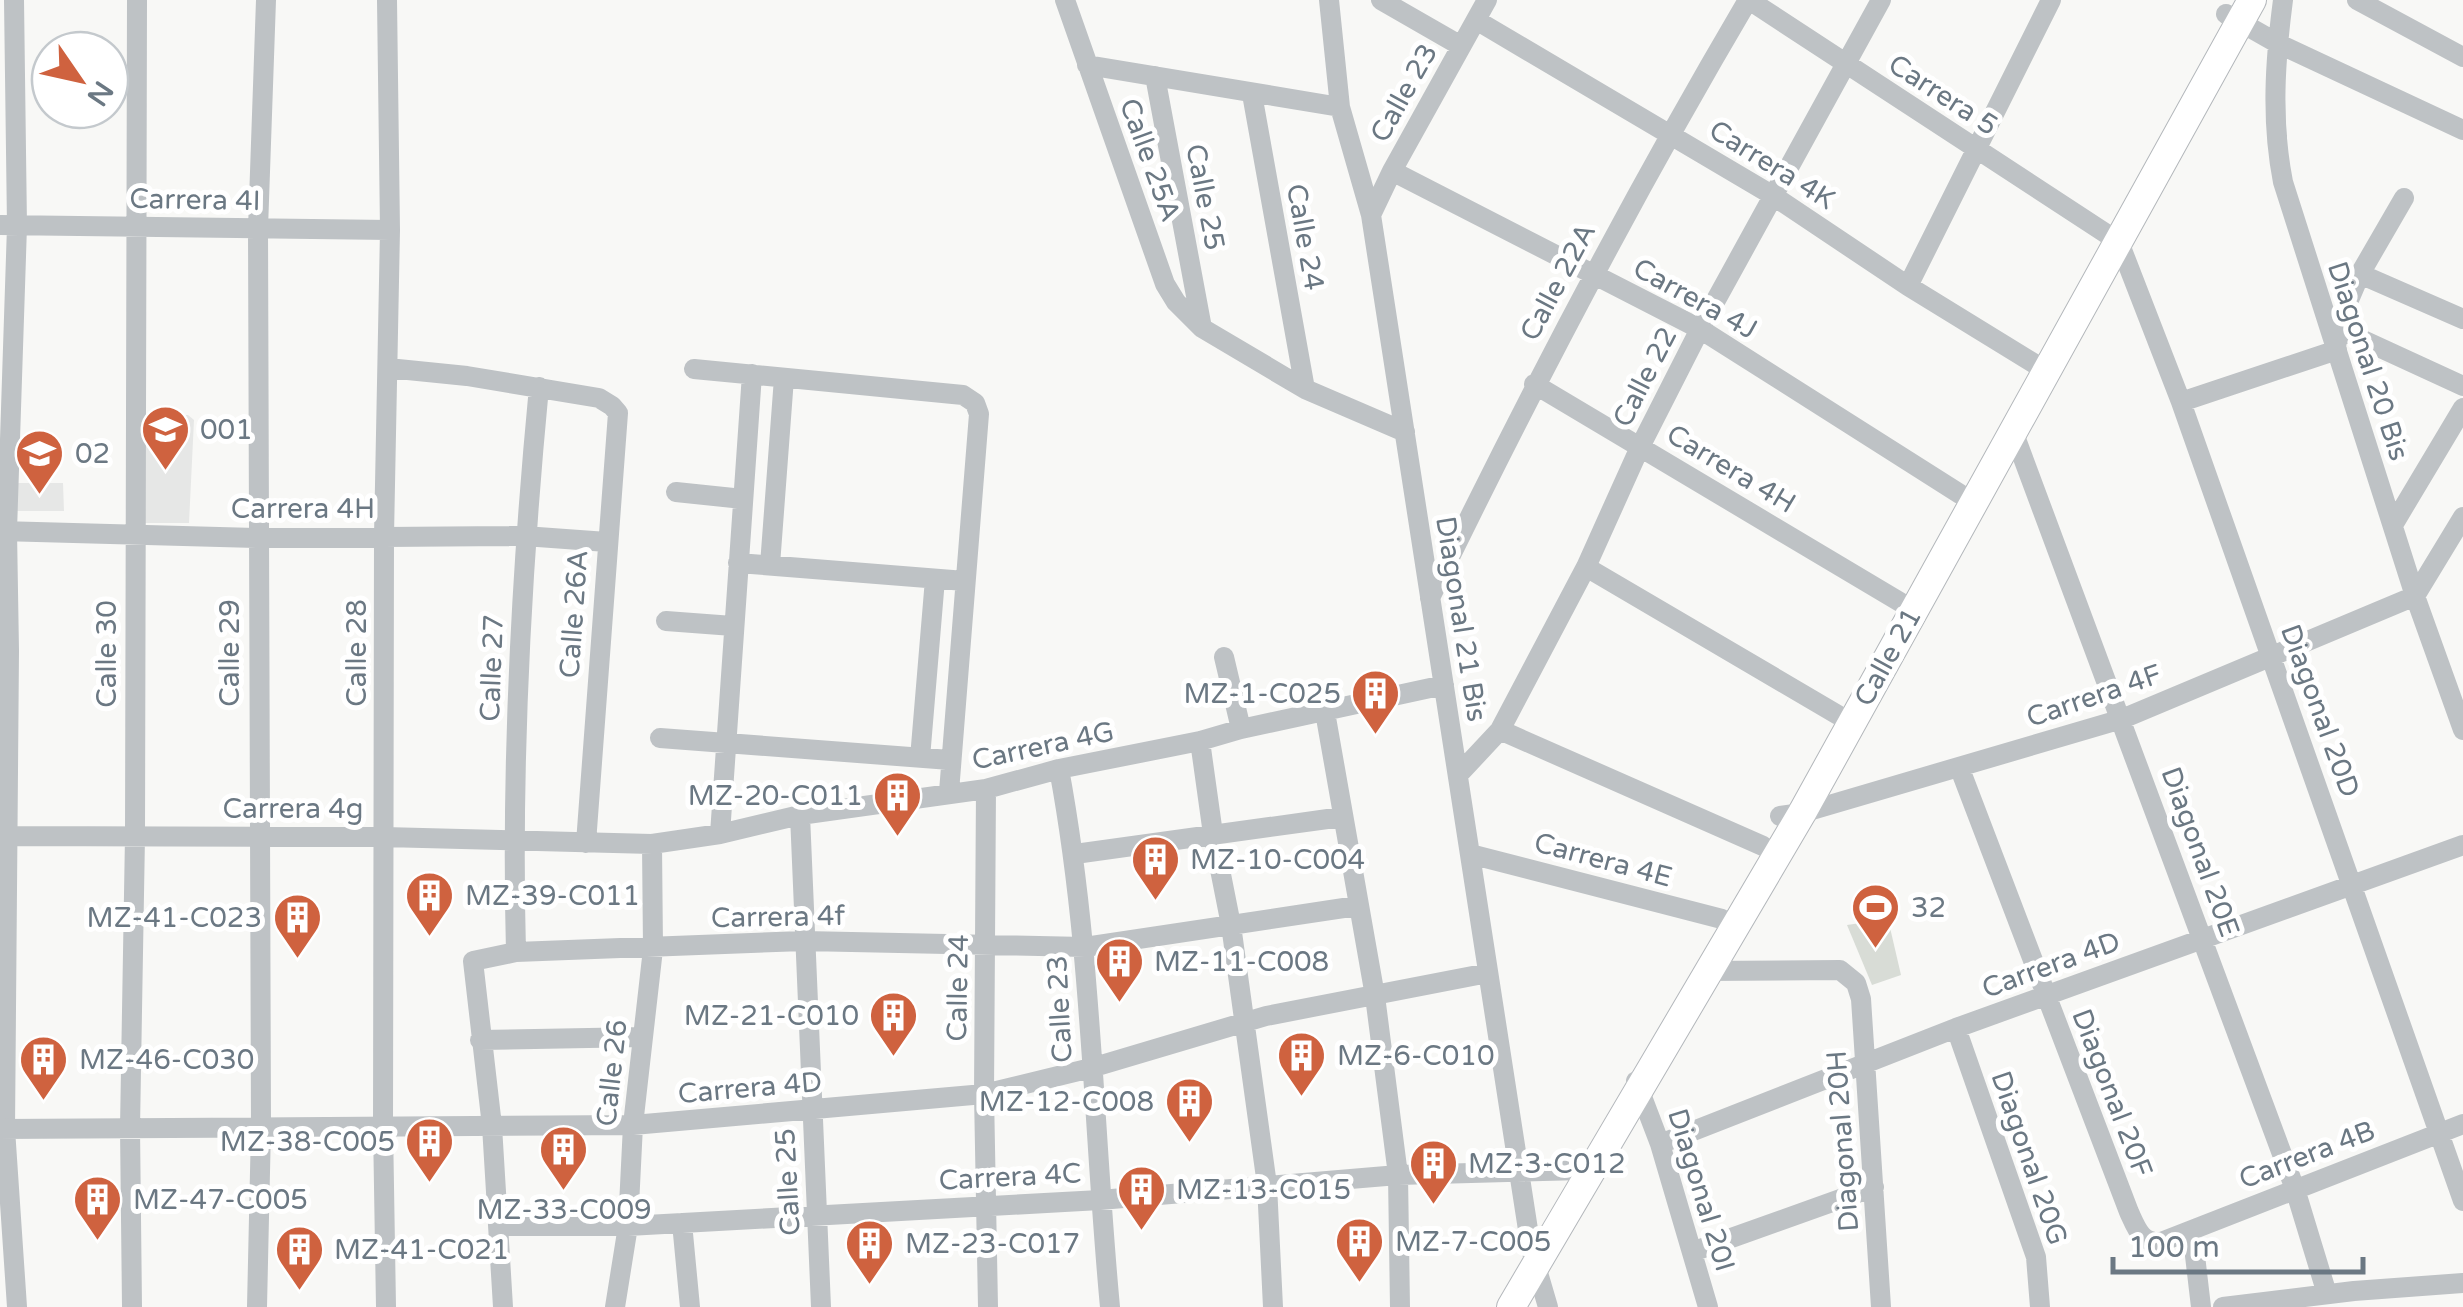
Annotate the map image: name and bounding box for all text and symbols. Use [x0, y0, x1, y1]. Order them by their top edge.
north arrow [30, 30, 130, 130]
street label: Calle 23 [1363, 38, 1445, 148]
street label: Carrera 5 [1882, 47, 2004, 143]
text: N [80, 75, 120, 112]
street label: Calle 25A [1112, 94, 1188, 226]
street label: Carrera 4K [1703, 113, 1841, 217]
street label: Calle 25 [1178, 141, 1232, 253]
street label: Calle 24 [1279, 181, 1331, 293]
street label: Carrera 4I [129, 182, 261, 218]
street label: Calle 22A [1513, 217, 1603, 347]
street label: Carrera 4J [1627, 251, 1763, 347]
street label: Diagonal 20 Bis [2320, 257, 2416, 465]
street label: Calle 22 [1605, 321, 1685, 433]
school or university icon: 001 [139, 404, 191, 472]
place label: 001 [200, 413, 253, 447]
street label: Carrera 4H [1660, 417, 1802, 521]
school or university icon: 02 [14, 428, 66, 496]
place label: 02 [75, 437, 110, 471]
street label: Carrera 4H [231, 492, 375, 526]
street label: Diagonal 21 Bis [1428, 514, 1494, 724]
street label: Calle 26A [553, 549, 595, 679]
street label: Calle 29 [213, 599, 247, 707]
street label: Calle 28 [340, 599, 374, 707]
street label: Calle 30 [90, 600, 124, 708]
street label: Calle 21 [1847, 602, 1929, 712]
street label: Calle 27 [473, 614, 511, 722]
street label: Diagonal 20D [2273, 620, 2367, 802]
street label: Carrera 4F [2022, 657, 2166, 735]
building icon: MZ-1-C025 [1350, 668, 1402, 736]
place label: MZ-1-C025 [1183, 677, 1341, 711]
street label: Carrera 4G [969, 714, 1117, 778]
street label: Diagonal 20E [2154, 762, 2246, 942]
building icon: MZ-20-C011 [872, 770, 924, 838]
place label: MZ-20-C011 [688, 779, 863, 813]
street label: Carrera 4g [222, 792, 364, 826]
street label: Carrera 4E [1530, 825, 1676, 895]
building icon: MZ-10-C004 [1129, 834, 1181, 902]
place label: MZ-10-C004 [1190, 843, 1365, 877]
building icon: MZ-39-C011 [404, 870, 456, 938]
place label: MZ-39-C011 [465, 879, 640, 913]
sports icon: 32 [1850, 882, 1902, 950]
place label: 32 [1911, 891, 1946, 925]
building icon: MZ-41-C023 [271, 892, 323, 960]
street label: Carrera 4f [711, 899, 846, 935]
place label: MZ-41-C023 [87, 901, 262, 935]
street label: Carrera 4D [1977, 924, 2125, 1006]
street label: Calle 24 [940, 934, 976, 1042]
building icon: MZ-11-C008 [1093, 936, 1145, 1004]
place label: MZ-11-C008 [1154, 945, 1329, 979]
street label: Calle 23 [1040, 954, 1080, 1064]
building icon: MZ-21-C010 [868, 990, 920, 1058]
place label: MZ-21-C010 [684, 999, 859, 1033]
street label: Diagonal 20F [2064, 1004, 2160, 1182]
street label: Calle 26 [589, 1018, 635, 1128]
building icon: MZ-6-C010 [1276, 1030, 1328, 1098]
building icon: MZ-46-C030 [18, 1034, 70, 1102]
place label: MZ-6-C010 [1337, 1039, 1495, 1073]
place label: MZ-46-C030 [79, 1043, 254, 1077]
street label: Diagonal 20H [1820, 1049, 1866, 1233]
street label: Carrera 4D [677, 1065, 823, 1111]
street label: Diagonal 20G [1983, 1067, 2075, 1249]
building icon: MZ-12-C008 [1163, 1076, 1215, 1144]
place label: MZ-12-C008 [979, 1085, 1154, 1119]
street label: Diagonal 20I [1660, 1105, 1742, 1275]
street label: Carrera 4B [2234, 1114, 2380, 1196]
building icon: MZ-38-C005 [404, 1116, 456, 1184]
building icon: MZ-33-C009 [538, 1124, 590, 1192]
place label: MZ-38-C005 [220, 1125, 395, 1159]
street label: Calle 25 [768, 1127, 808, 1237]
building icon: MZ-3-C012 [1407, 1138, 1459, 1206]
place label: MZ-3-C012 [1468, 1147, 1626, 1181]
street label: Carrera 4C [938, 1156, 1082, 1198]
building icon: MZ-13-C015 [1115, 1164, 1167, 1232]
place label: MZ-13-C015 [1176, 1173, 1351, 1207]
building icon: MZ-47-C005 [72, 1174, 124, 1242]
place label: MZ-47-C005 [133, 1183, 308, 1217]
place label: MZ-33-C009 [476, 1193, 652, 1227]
scale bar [2113, 1212, 2363, 1274]
building icon: MZ-7-C005 [1334, 1216, 1386, 1284]
building icon: MZ-23-C017 [844, 1218, 896, 1286]
building icon: MZ-41-C021 [273, 1224, 325, 1292]
place label: MZ-7-C005 [1395, 1225, 1551, 1259]
place label: MZ-23-C017 [905, 1227, 1080, 1261]
text: 100 m [2128, 1229, 2220, 1266]
place label: MZ-41-C021 [334, 1233, 509, 1267]

